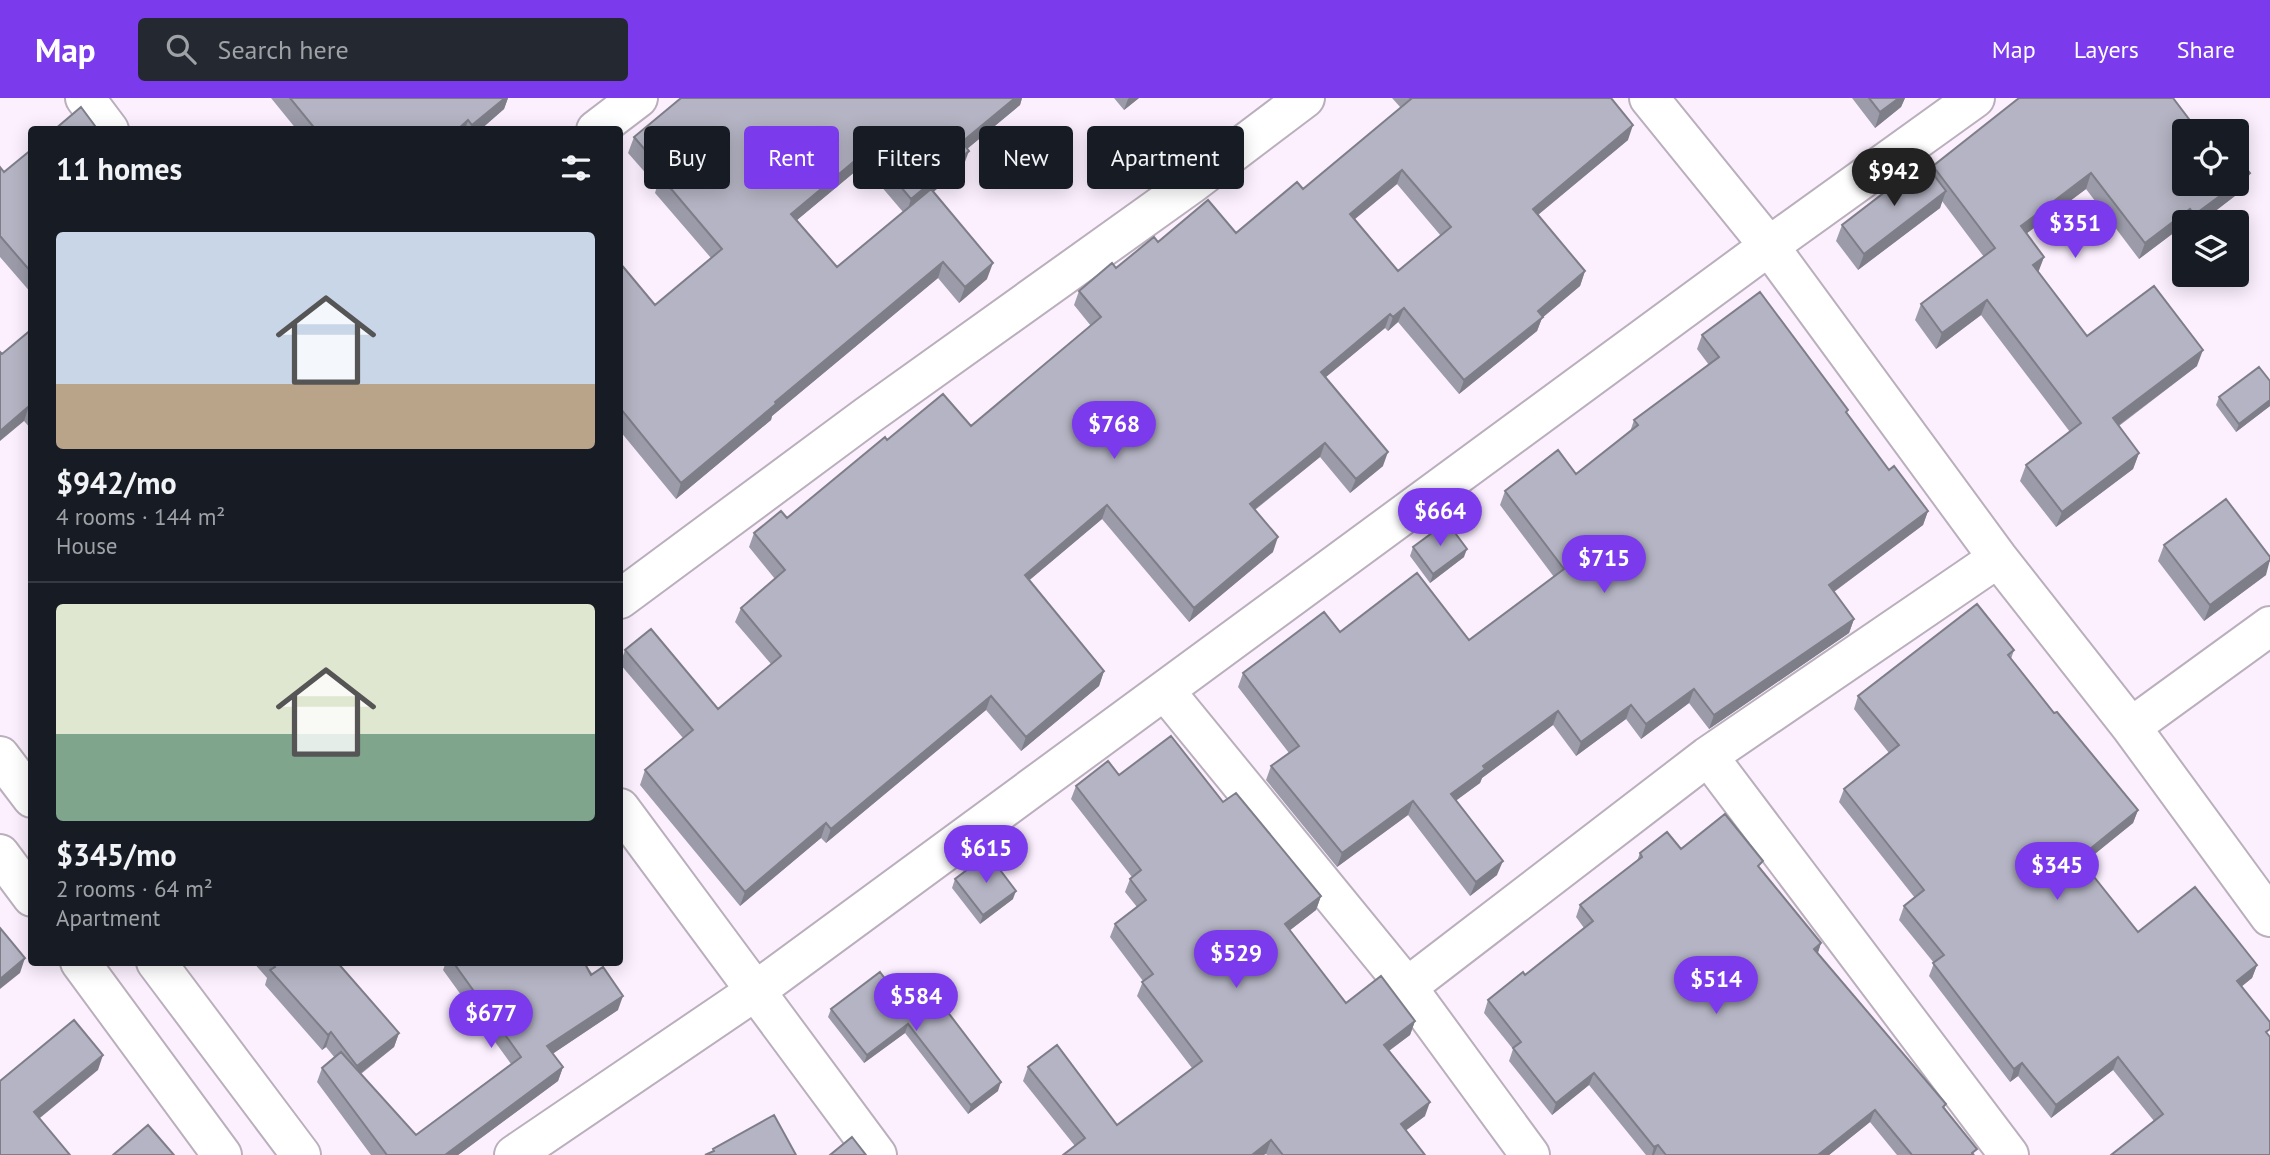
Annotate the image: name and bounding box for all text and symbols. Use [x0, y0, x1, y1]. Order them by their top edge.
search box [138, 18, 628, 81]
text: Map [35, 28, 96, 71]
icon: search [162, 30, 200, 68]
text: Search here [218, 33, 349, 66]
text: Map [1992, 34, 2036, 65]
text: Layers [2074, 34, 2139, 65]
text: Share [2177, 34, 2235, 65]
map controls [2172, 119, 2249, 287]
button: locate [2172, 119, 2249, 196]
chip: Buy [644, 126, 730, 189]
chip: Rent [744, 126, 839, 189]
chip: Filters [853, 126, 965, 189]
chip: New [979, 126, 1073, 189]
chip: Apartment [1087, 126, 1244, 189]
pin: $942 [1853, 148, 1935, 208]
text: 11 homes [56, 149, 182, 188]
icon: filters [557, 149, 595, 187]
text: $942 [1868, 156, 1920, 185]
pin: $351 [2034, 200, 2116, 260]
text: $351 [2049, 208, 2101, 237]
button: layers [2172, 210, 2249, 287]
icon: home [263, 277, 389, 403]
pin: $768 [1073, 402, 1155, 461]
text: $768 [1088, 409, 1140, 438]
text: $942/mo [56, 463, 177, 502]
pin: $664 [1399, 489, 1481, 548]
text: $664 [1414, 496, 1466, 525]
text: 4 rooms · 144 m² [56, 502, 225, 531]
text: House [56, 531, 118, 560]
pin: $715 [1563, 536, 1645, 595]
text: $715 [1578, 543, 1630, 572]
icon: home [263, 649, 389, 775]
pin: $615 [945, 826, 1027, 885]
text: $615 [960, 833, 1012, 862]
text: $345/mo [56, 835, 177, 874]
pin: $345 [2016, 842, 2098, 902]
text: $345 [2031, 850, 2083, 879]
text: 2 rooms · 64 m² [56, 874, 213, 903]
text: Apartment [56, 903, 160, 932]
pin: $529 [1195, 930, 1277, 990]
text: $529 [1210, 938, 1262, 967]
pin: $514 [1675, 956, 1757, 1016]
text: $514 [1690, 964, 1742, 993]
pin: $584 [875, 974, 957, 1033]
text: $584 [890, 981, 942, 1010]
pin: $677 [450, 990, 532, 1050]
text: $677 [465, 998, 517, 1027]

